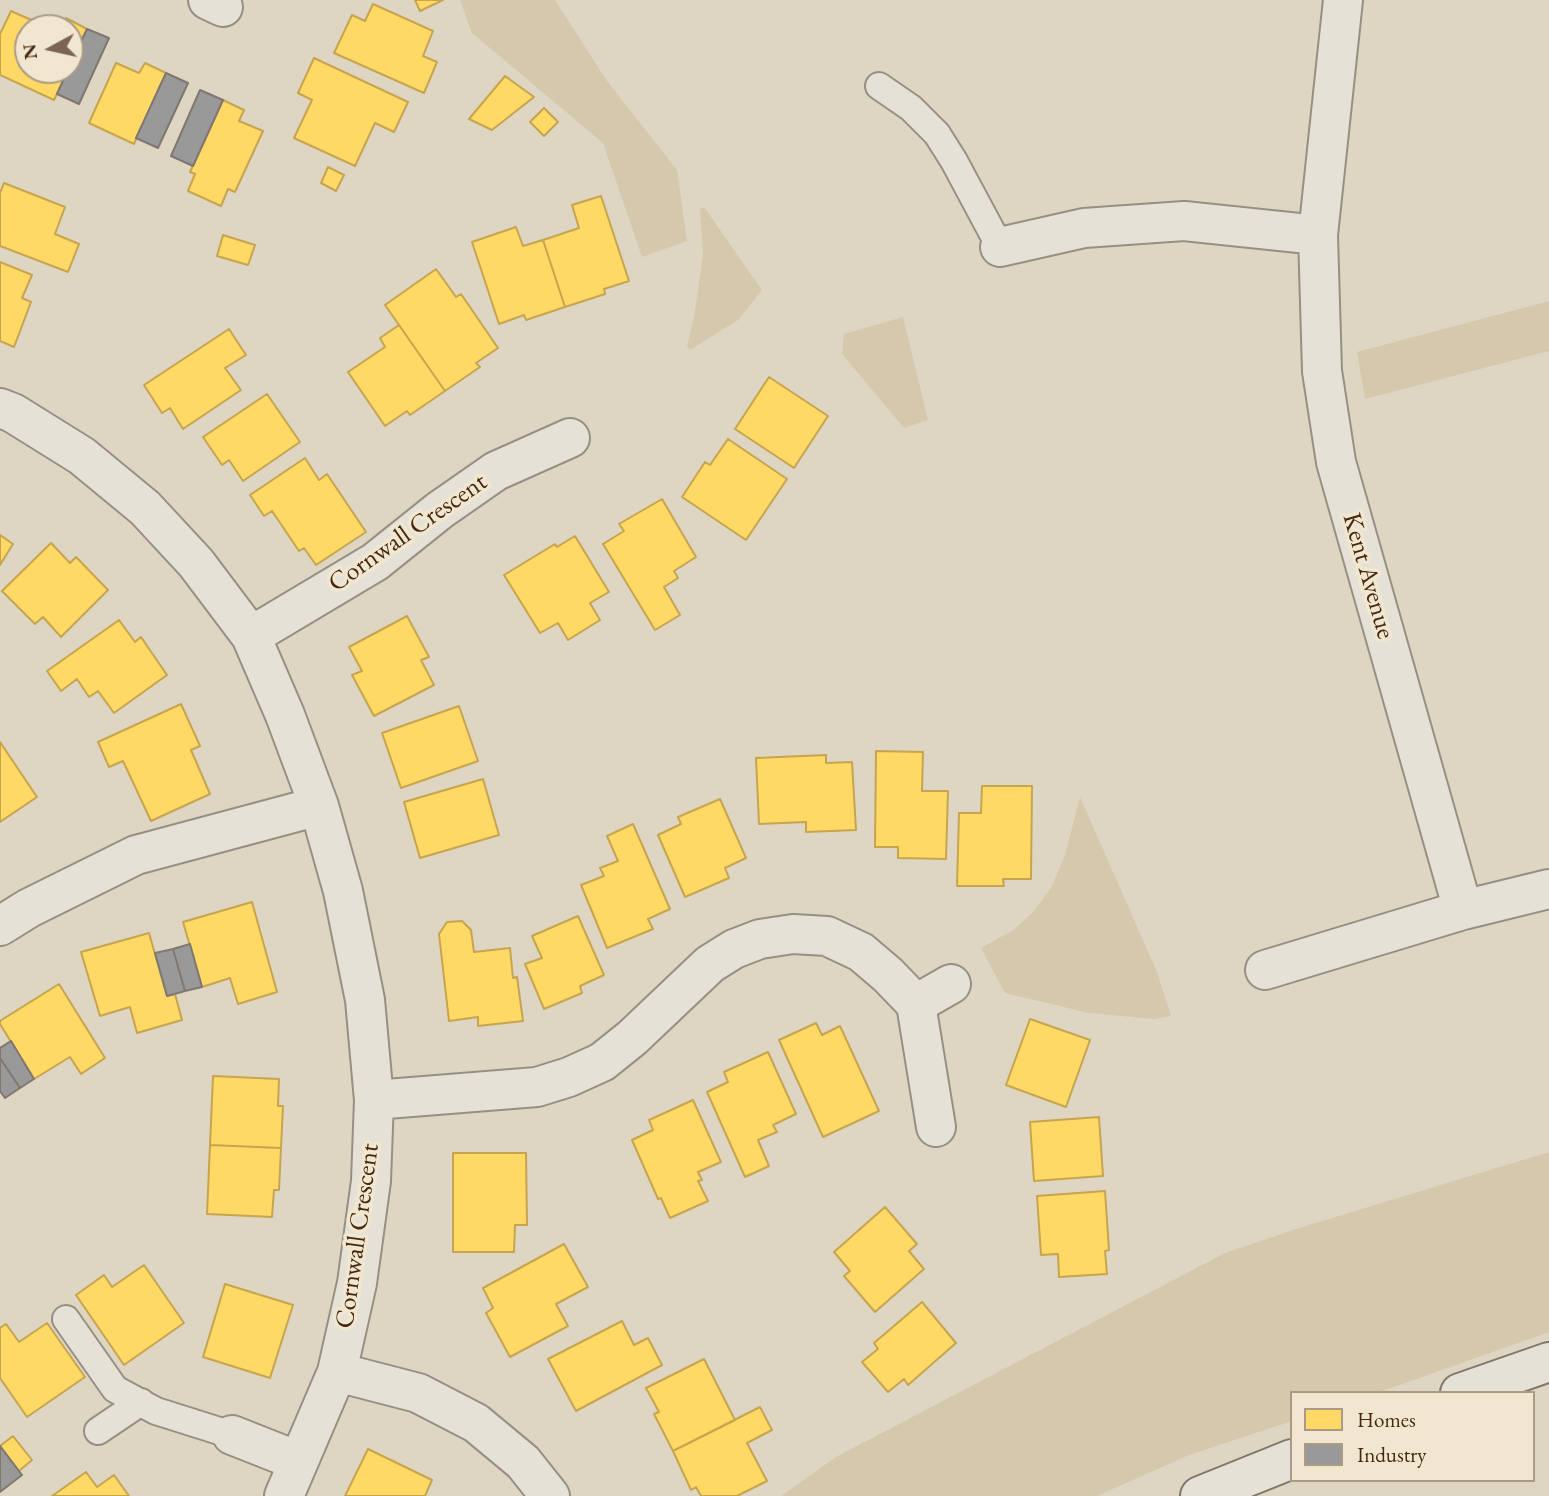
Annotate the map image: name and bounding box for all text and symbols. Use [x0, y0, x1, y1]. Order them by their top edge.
north arrow [14, 14, 84, 84]
text: N [16, 42, 43, 61]
street label: Cornwall Crescent [323, 467, 493, 599]
street label: Kent Avenue [1335, 509, 1401, 643]
street label: Cornwall Crescent [330, 1142, 386, 1330]
legend [1290, 1391, 1535, 1482]
text: Homes [1357, 1406, 1416, 1433]
text: Industry [1357, 1441, 1427, 1468]

